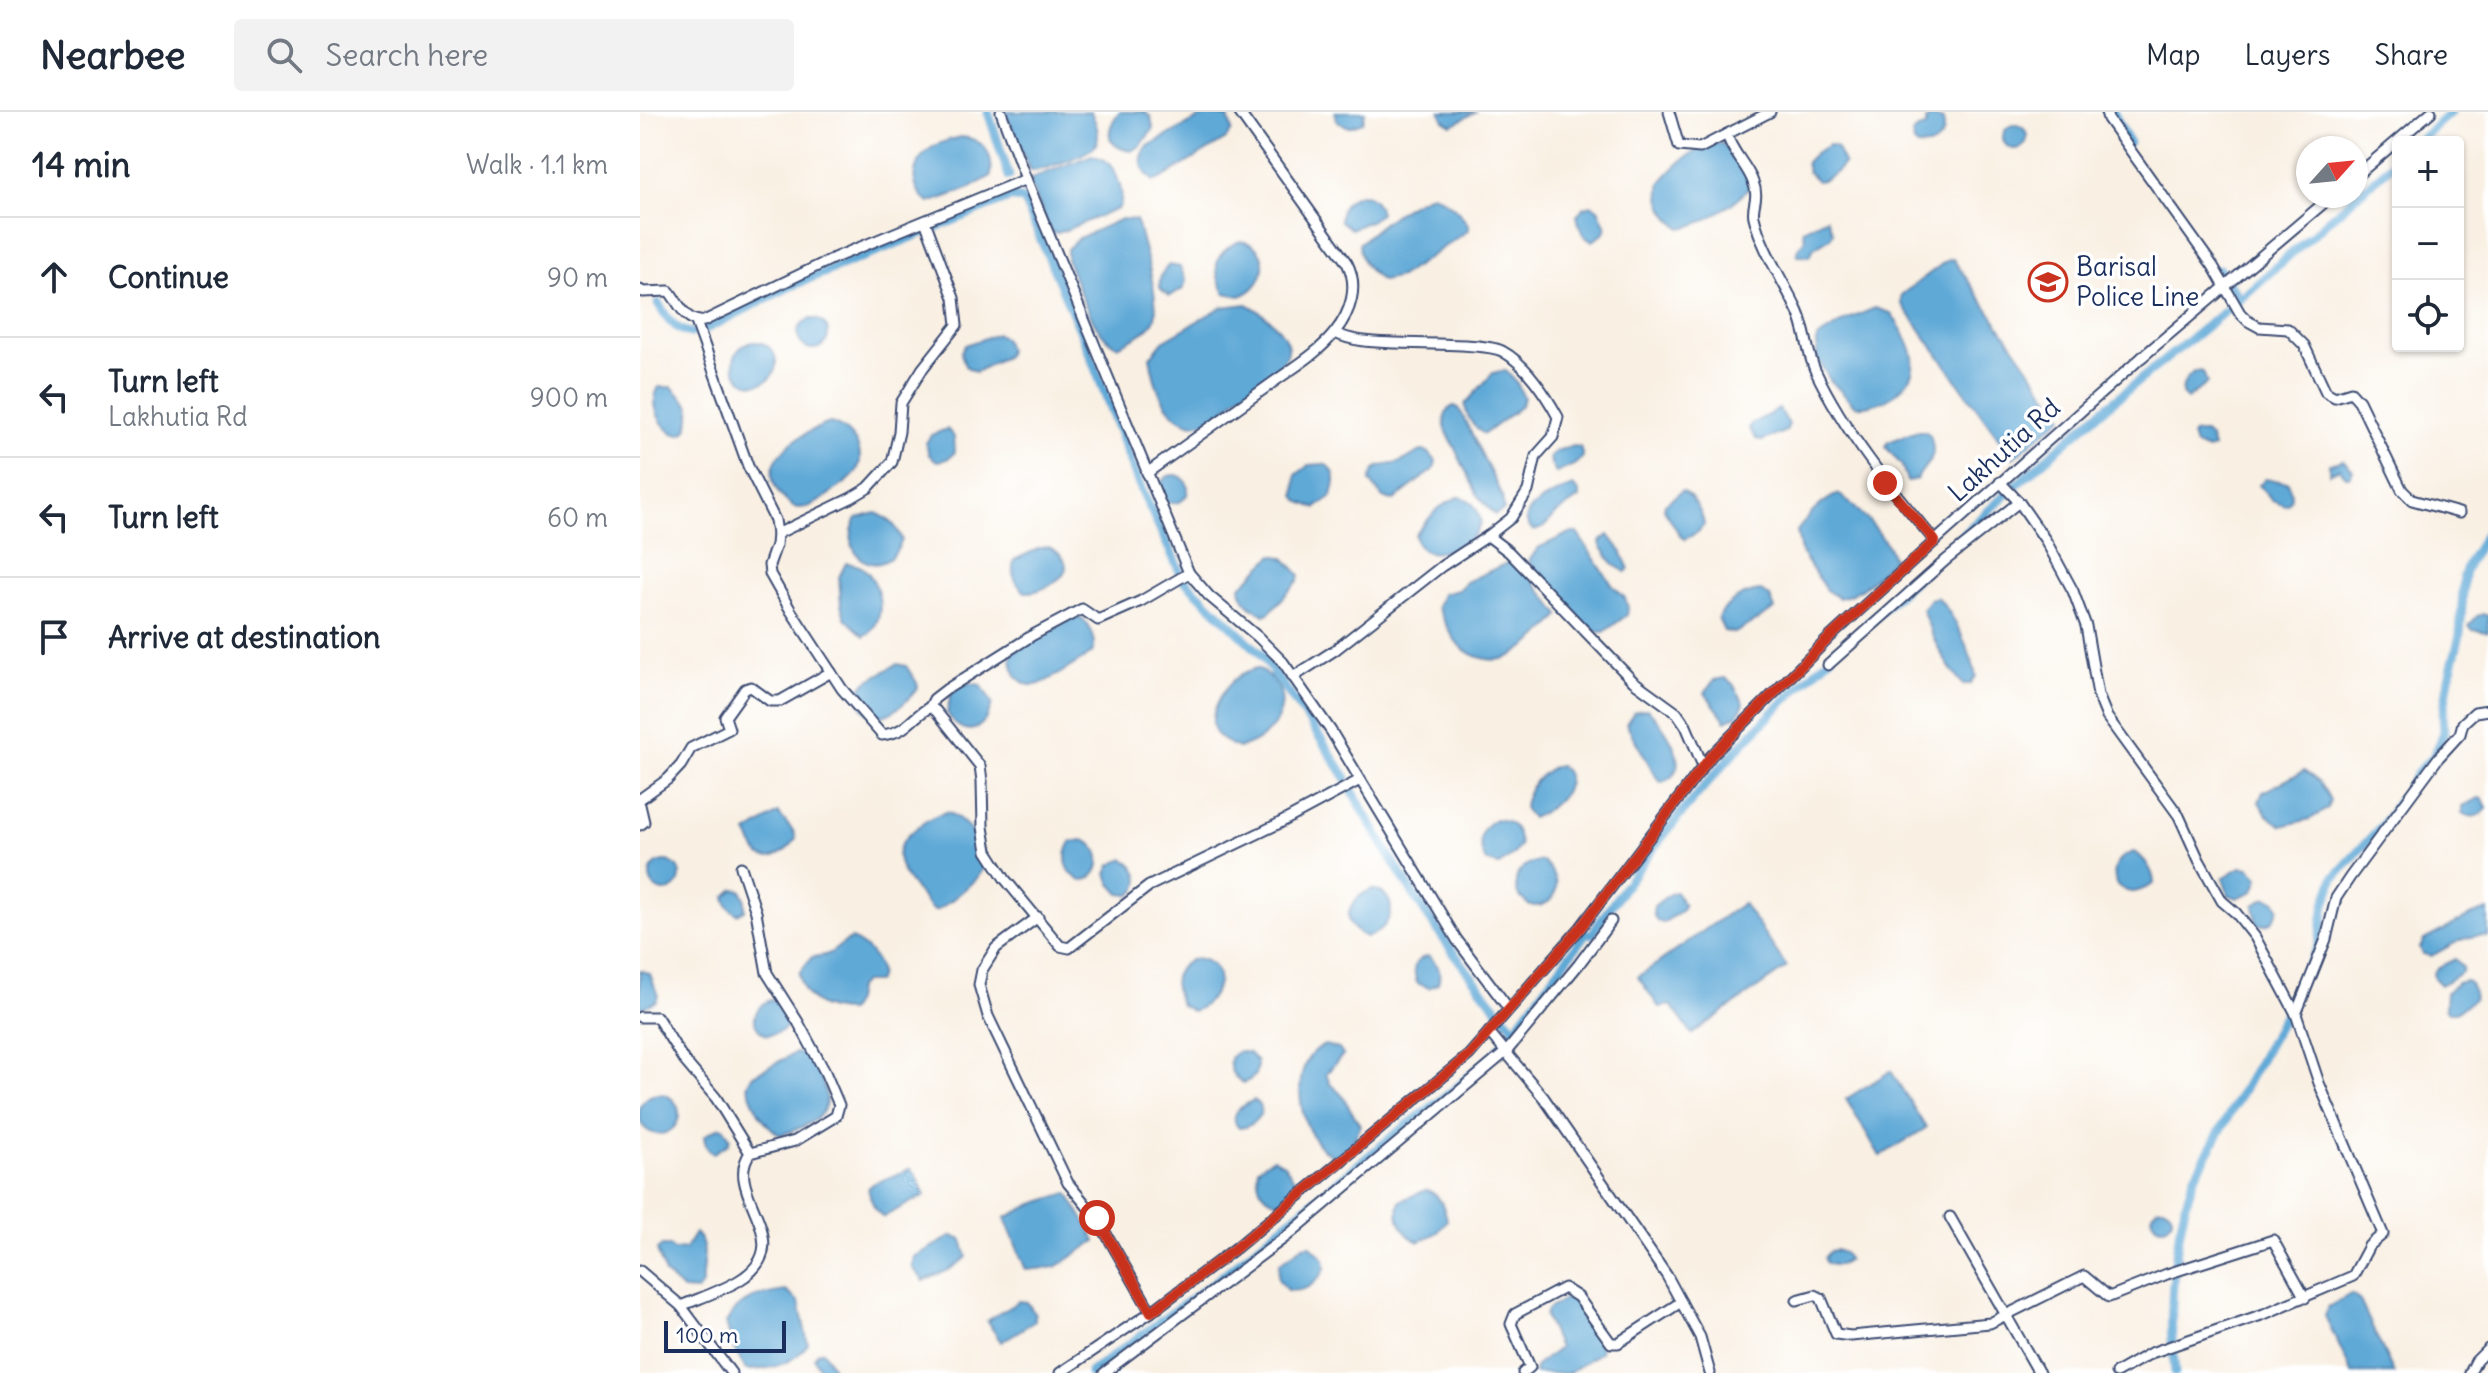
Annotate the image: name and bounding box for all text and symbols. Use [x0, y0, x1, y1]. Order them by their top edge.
search box [234, 19, 794, 91]
text: Nearbee [40, 32, 186, 79]
icon: search [262, 33, 306, 77]
text: Search here [326, 36, 488, 74]
text: Map [2146, 37, 2201, 73]
text: Layers [2245, 37, 2331, 73]
text: Share [2375, 37, 2448, 73]
north arrow [2296, 136, 2368, 208]
map controls [2392, 136, 2464, 352]
button: + [2392, 136, 2464, 208]
text: 14 min [32, 143, 130, 186]
text: Walk · 1.1 km [466, 148, 608, 181]
button: − [2392, 208, 2464, 280]
place label: Barisal Police Line [2076, 250, 2199, 313]
icon: ahead [32, 255, 76, 299]
text: Continue [108, 258, 229, 296]
text: 90 m [547, 261, 608, 294]
school or university icon: Barisal Police Line [2027, 261, 2069, 303]
button: locate [2392, 280, 2464, 352]
text: Turn left [108, 362, 219, 400]
icon: left [32, 375, 76, 419]
text: 900 m [530, 381, 608, 414]
street label: Lakhutia Rd [1941, 391, 2067, 509]
text: Lakhutia Rd [108, 400, 247, 433]
route end [1867, 465, 1903, 501]
icon: left [32, 495, 76, 539]
text: Turn left [108, 498, 219, 536]
text: 60 m [547, 501, 608, 534]
icon: arrive [32, 615, 76, 659]
text: Arrive at destination [108, 618, 380, 656]
route start [1079, 1200, 1115, 1236]
scale bar [664, 1317, 786, 1353]
text: 100 m [676, 1321, 738, 1349]

